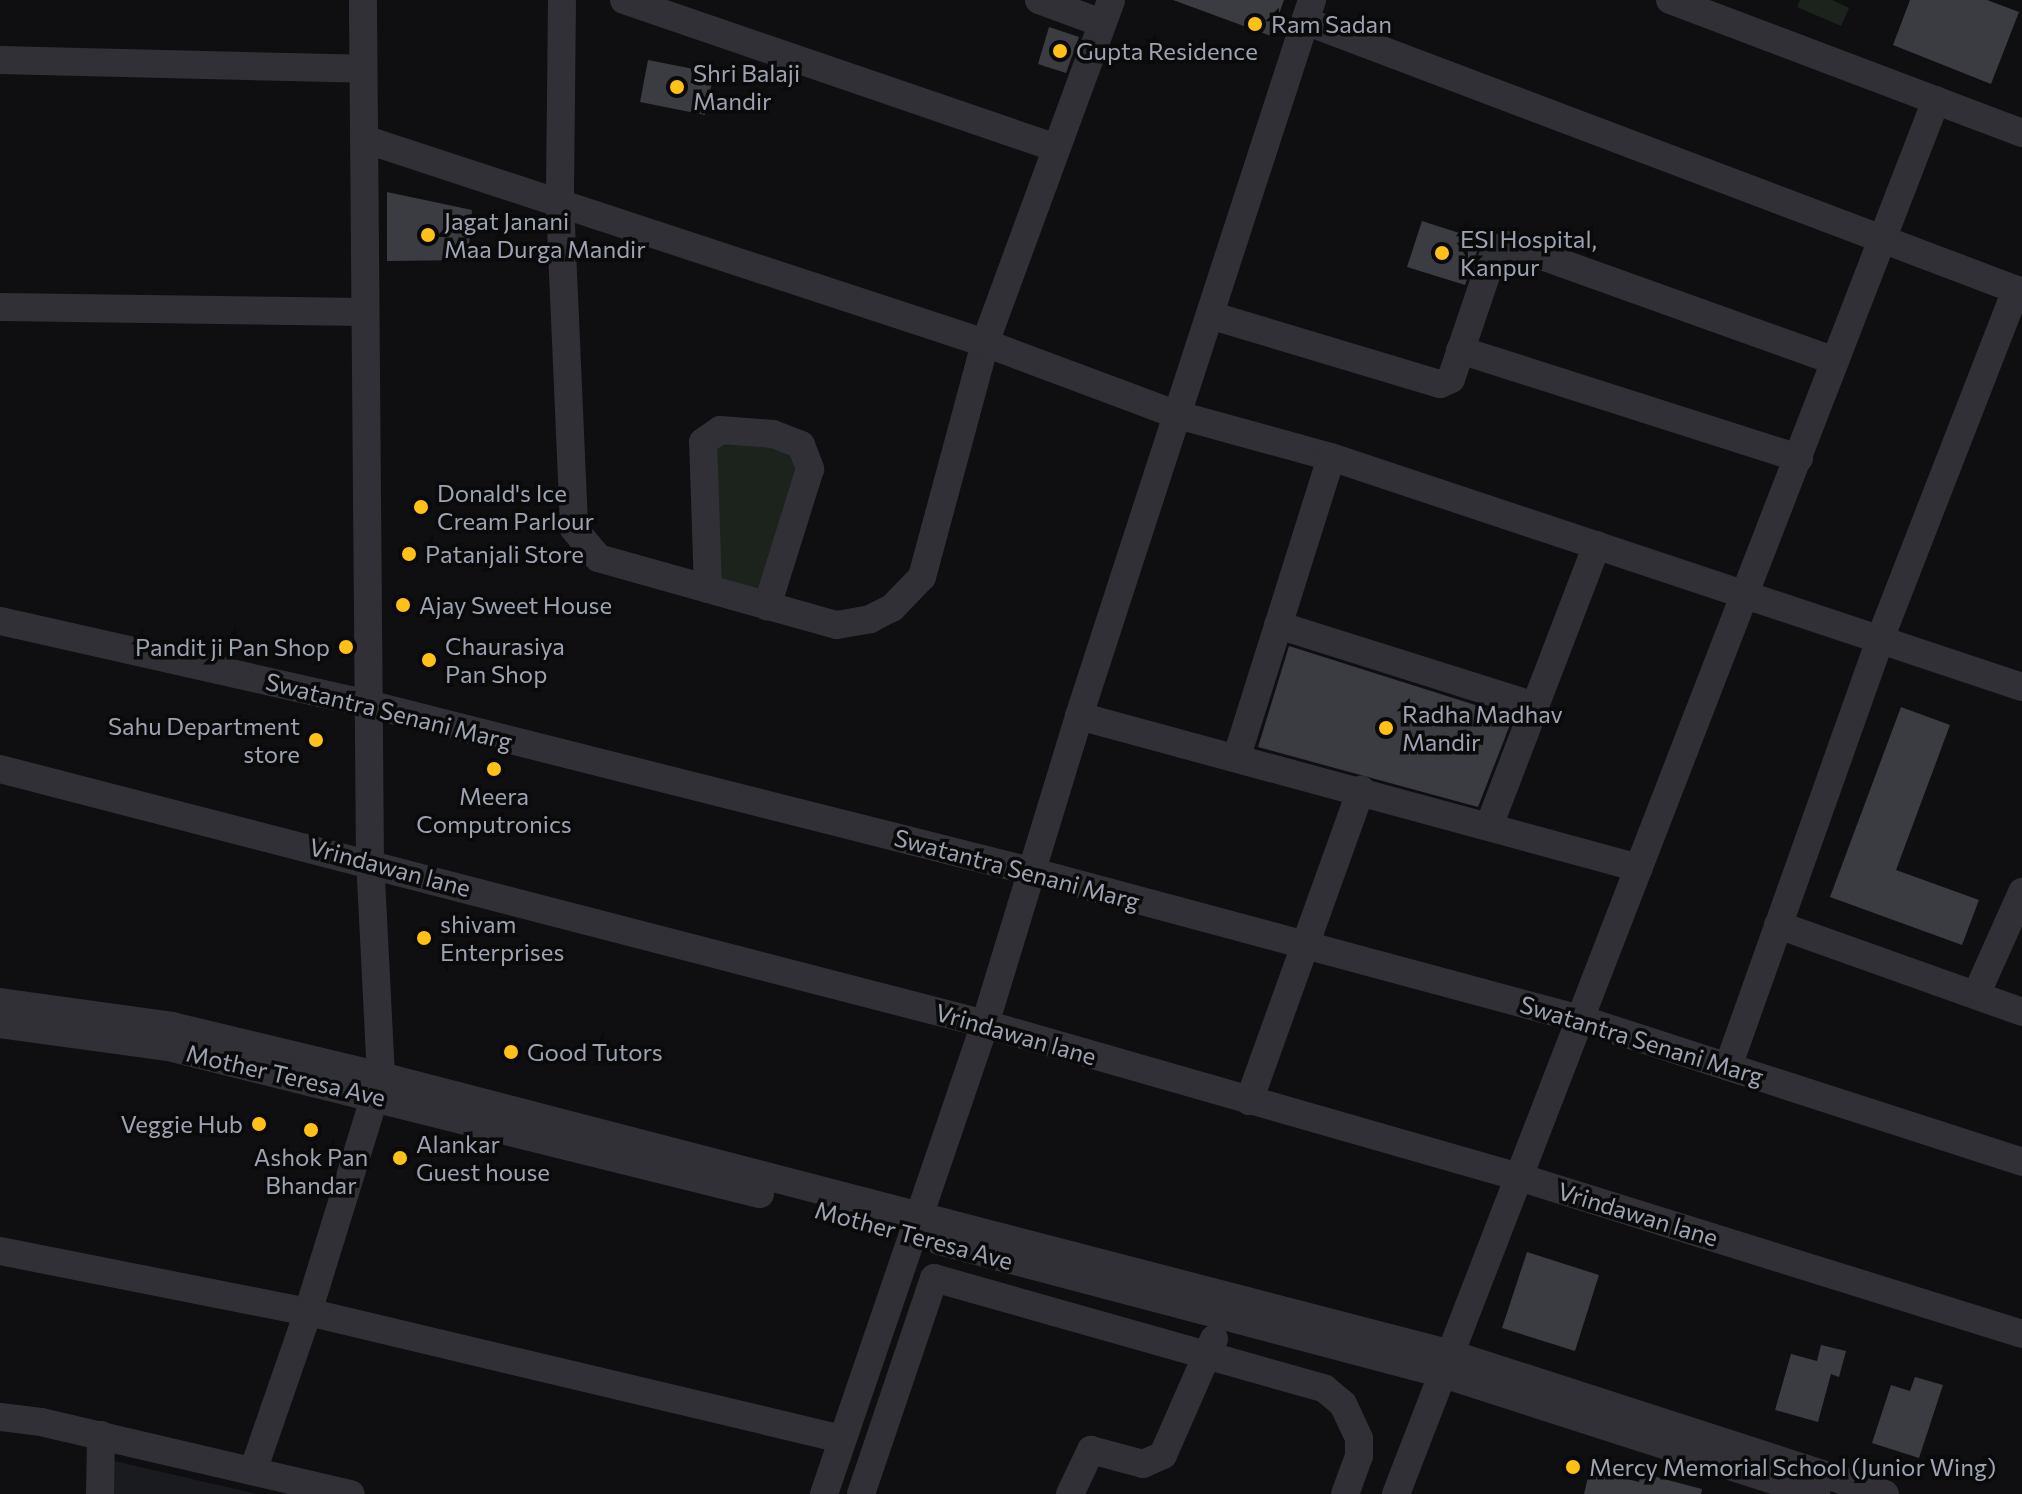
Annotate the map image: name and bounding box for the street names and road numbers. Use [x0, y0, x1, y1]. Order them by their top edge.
street label: Swatantra Senani Marg [263, 666, 515, 756]
street label: Swatantra Senani Marg [891, 822, 1143, 916]
street label: Vrindawan lane [306, 832, 474, 902]
street label: Swatantra Senani Marg [1517, 989, 1767, 1091]
street label: Vrindawan lane [932, 997, 1100, 1071]
street label: Mother Teresa Ave [183, 1038, 389, 1112]
street label: Vrindawan lane [1554, 1176, 1722, 1252]
street label: Mother Teresa Ave [812, 1195, 1016, 1275]

